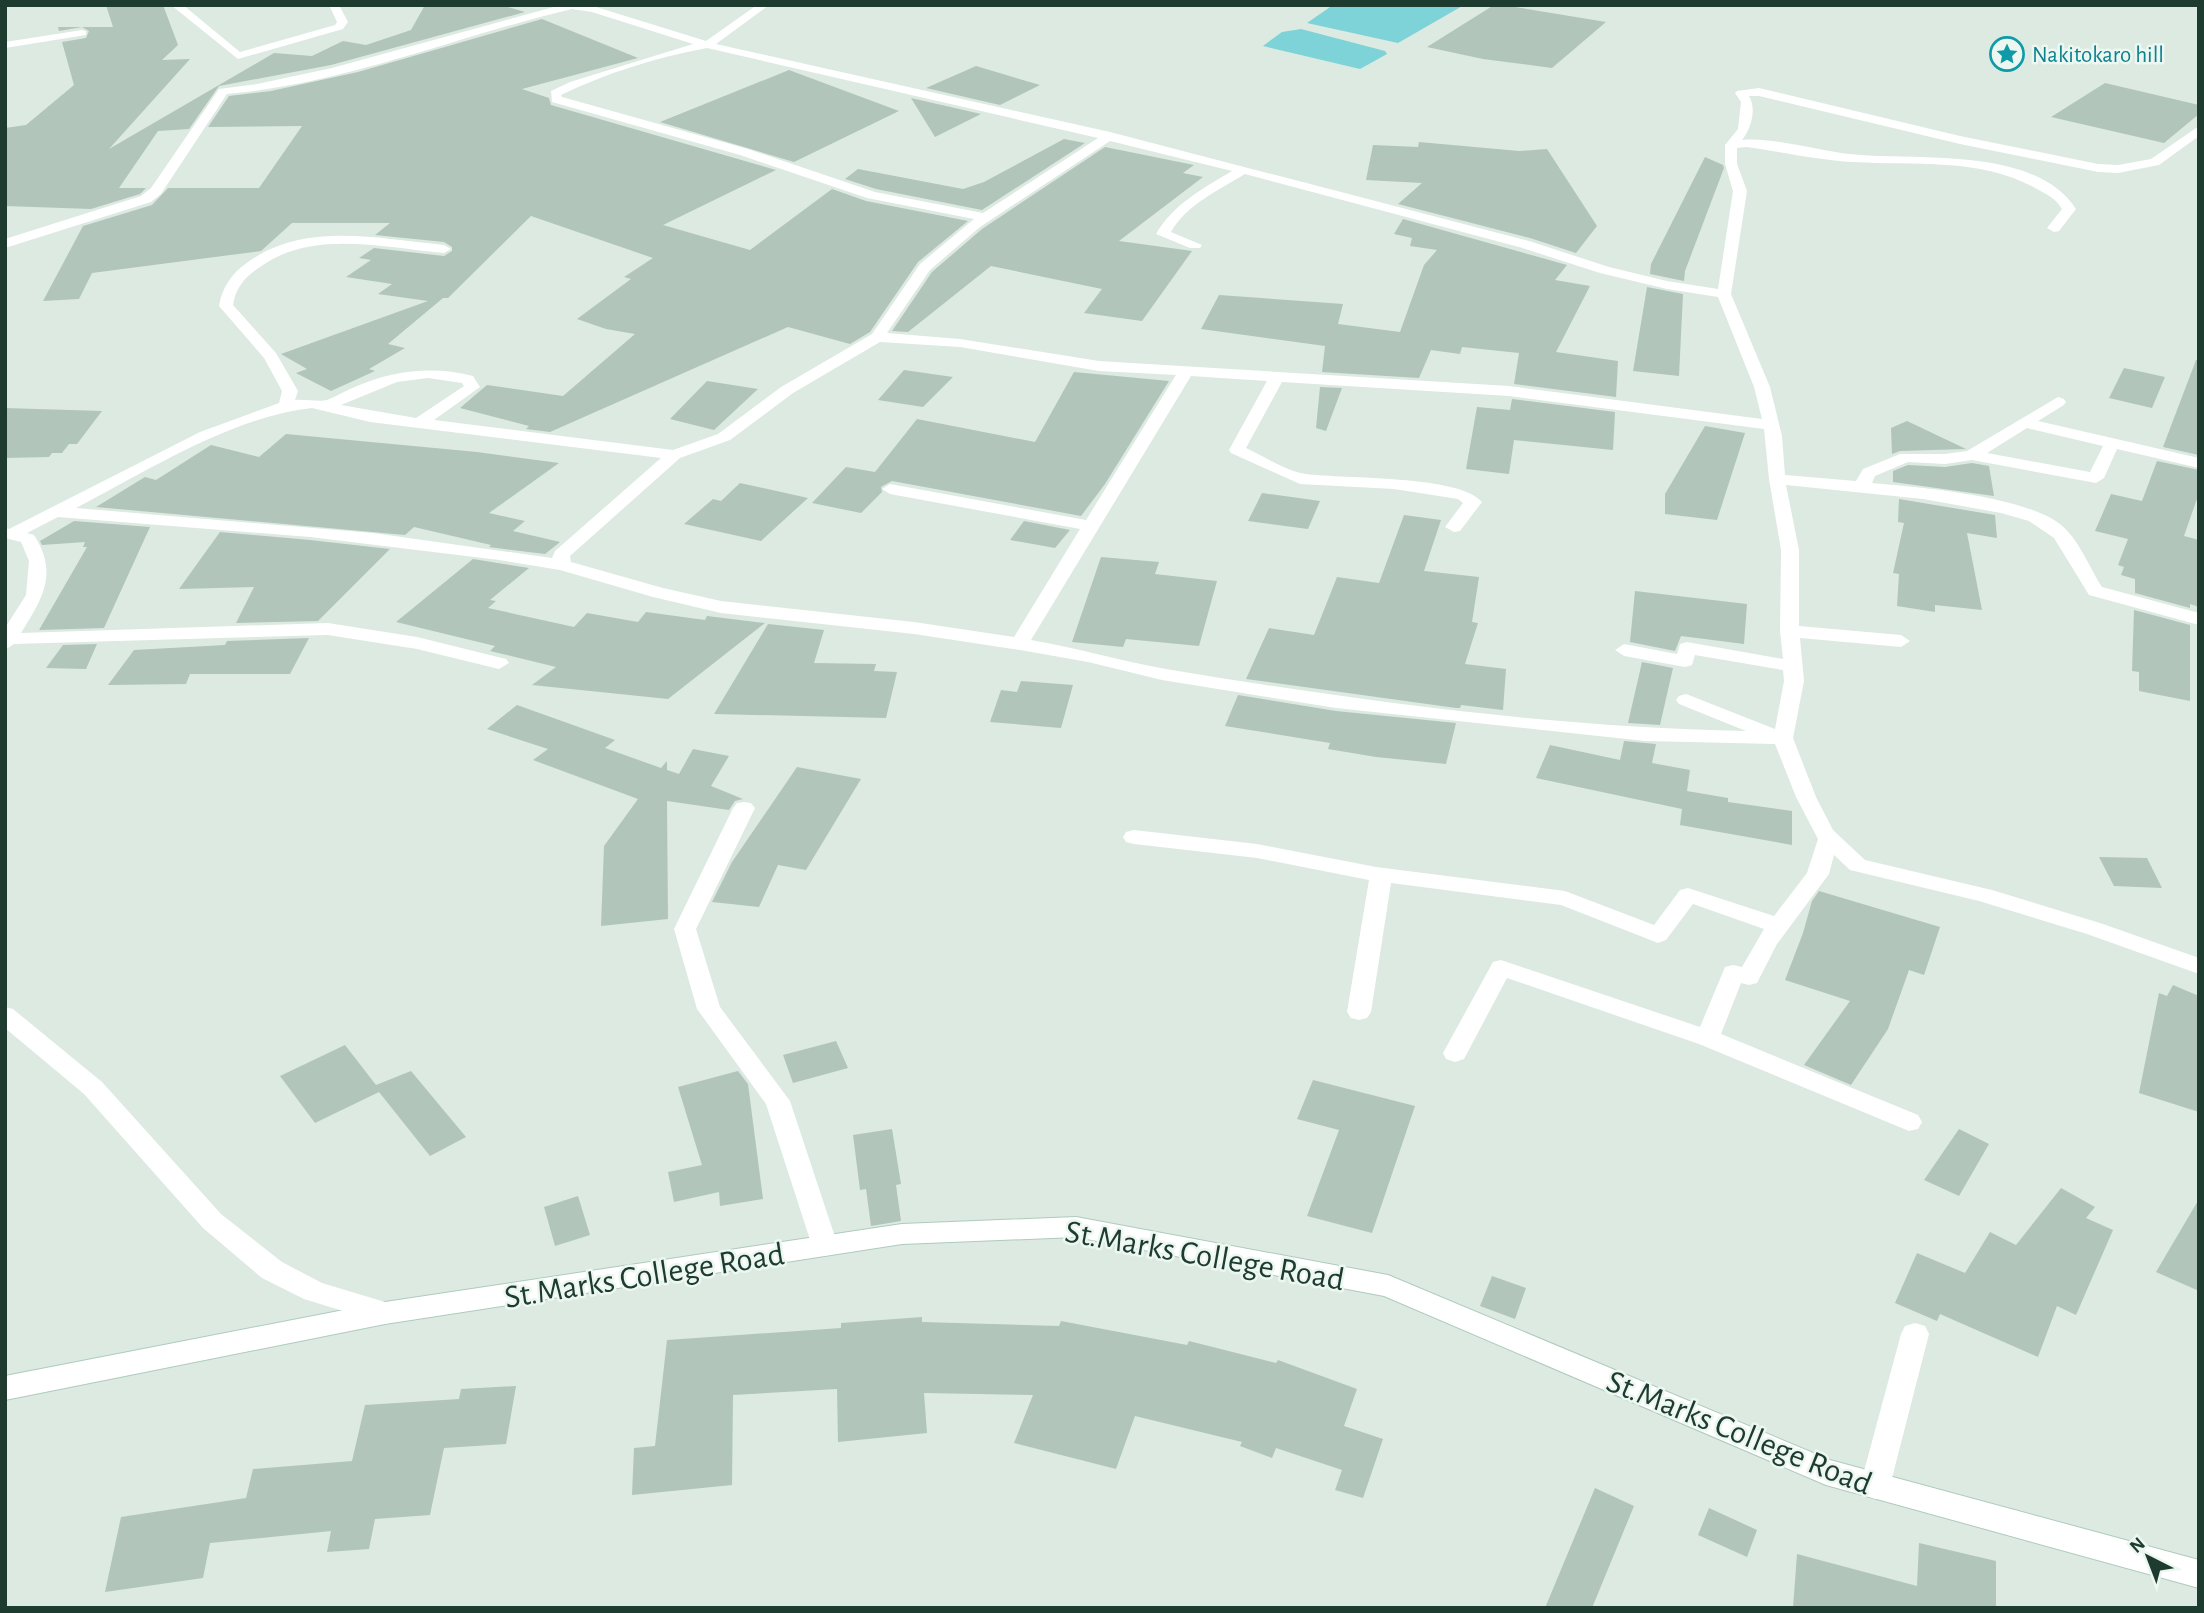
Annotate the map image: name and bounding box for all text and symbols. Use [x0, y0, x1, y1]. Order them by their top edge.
place icon: Nakitokaro hill [1988, 35, 2026, 73]
place label: Nakitokaro hill [2032, 44, 2164, 67]
street label: St.Marks College Road [1062, 1216, 1347, 1297]
street label: St.Marks College Road [502, 1238, 787, 1315]
street label: St.Marks College Road [1602, 1365, 1876, 1502]
north arrow [2113, 1522, 2183, 1592]
text: N [2126, 1534, 2149, 1557]

